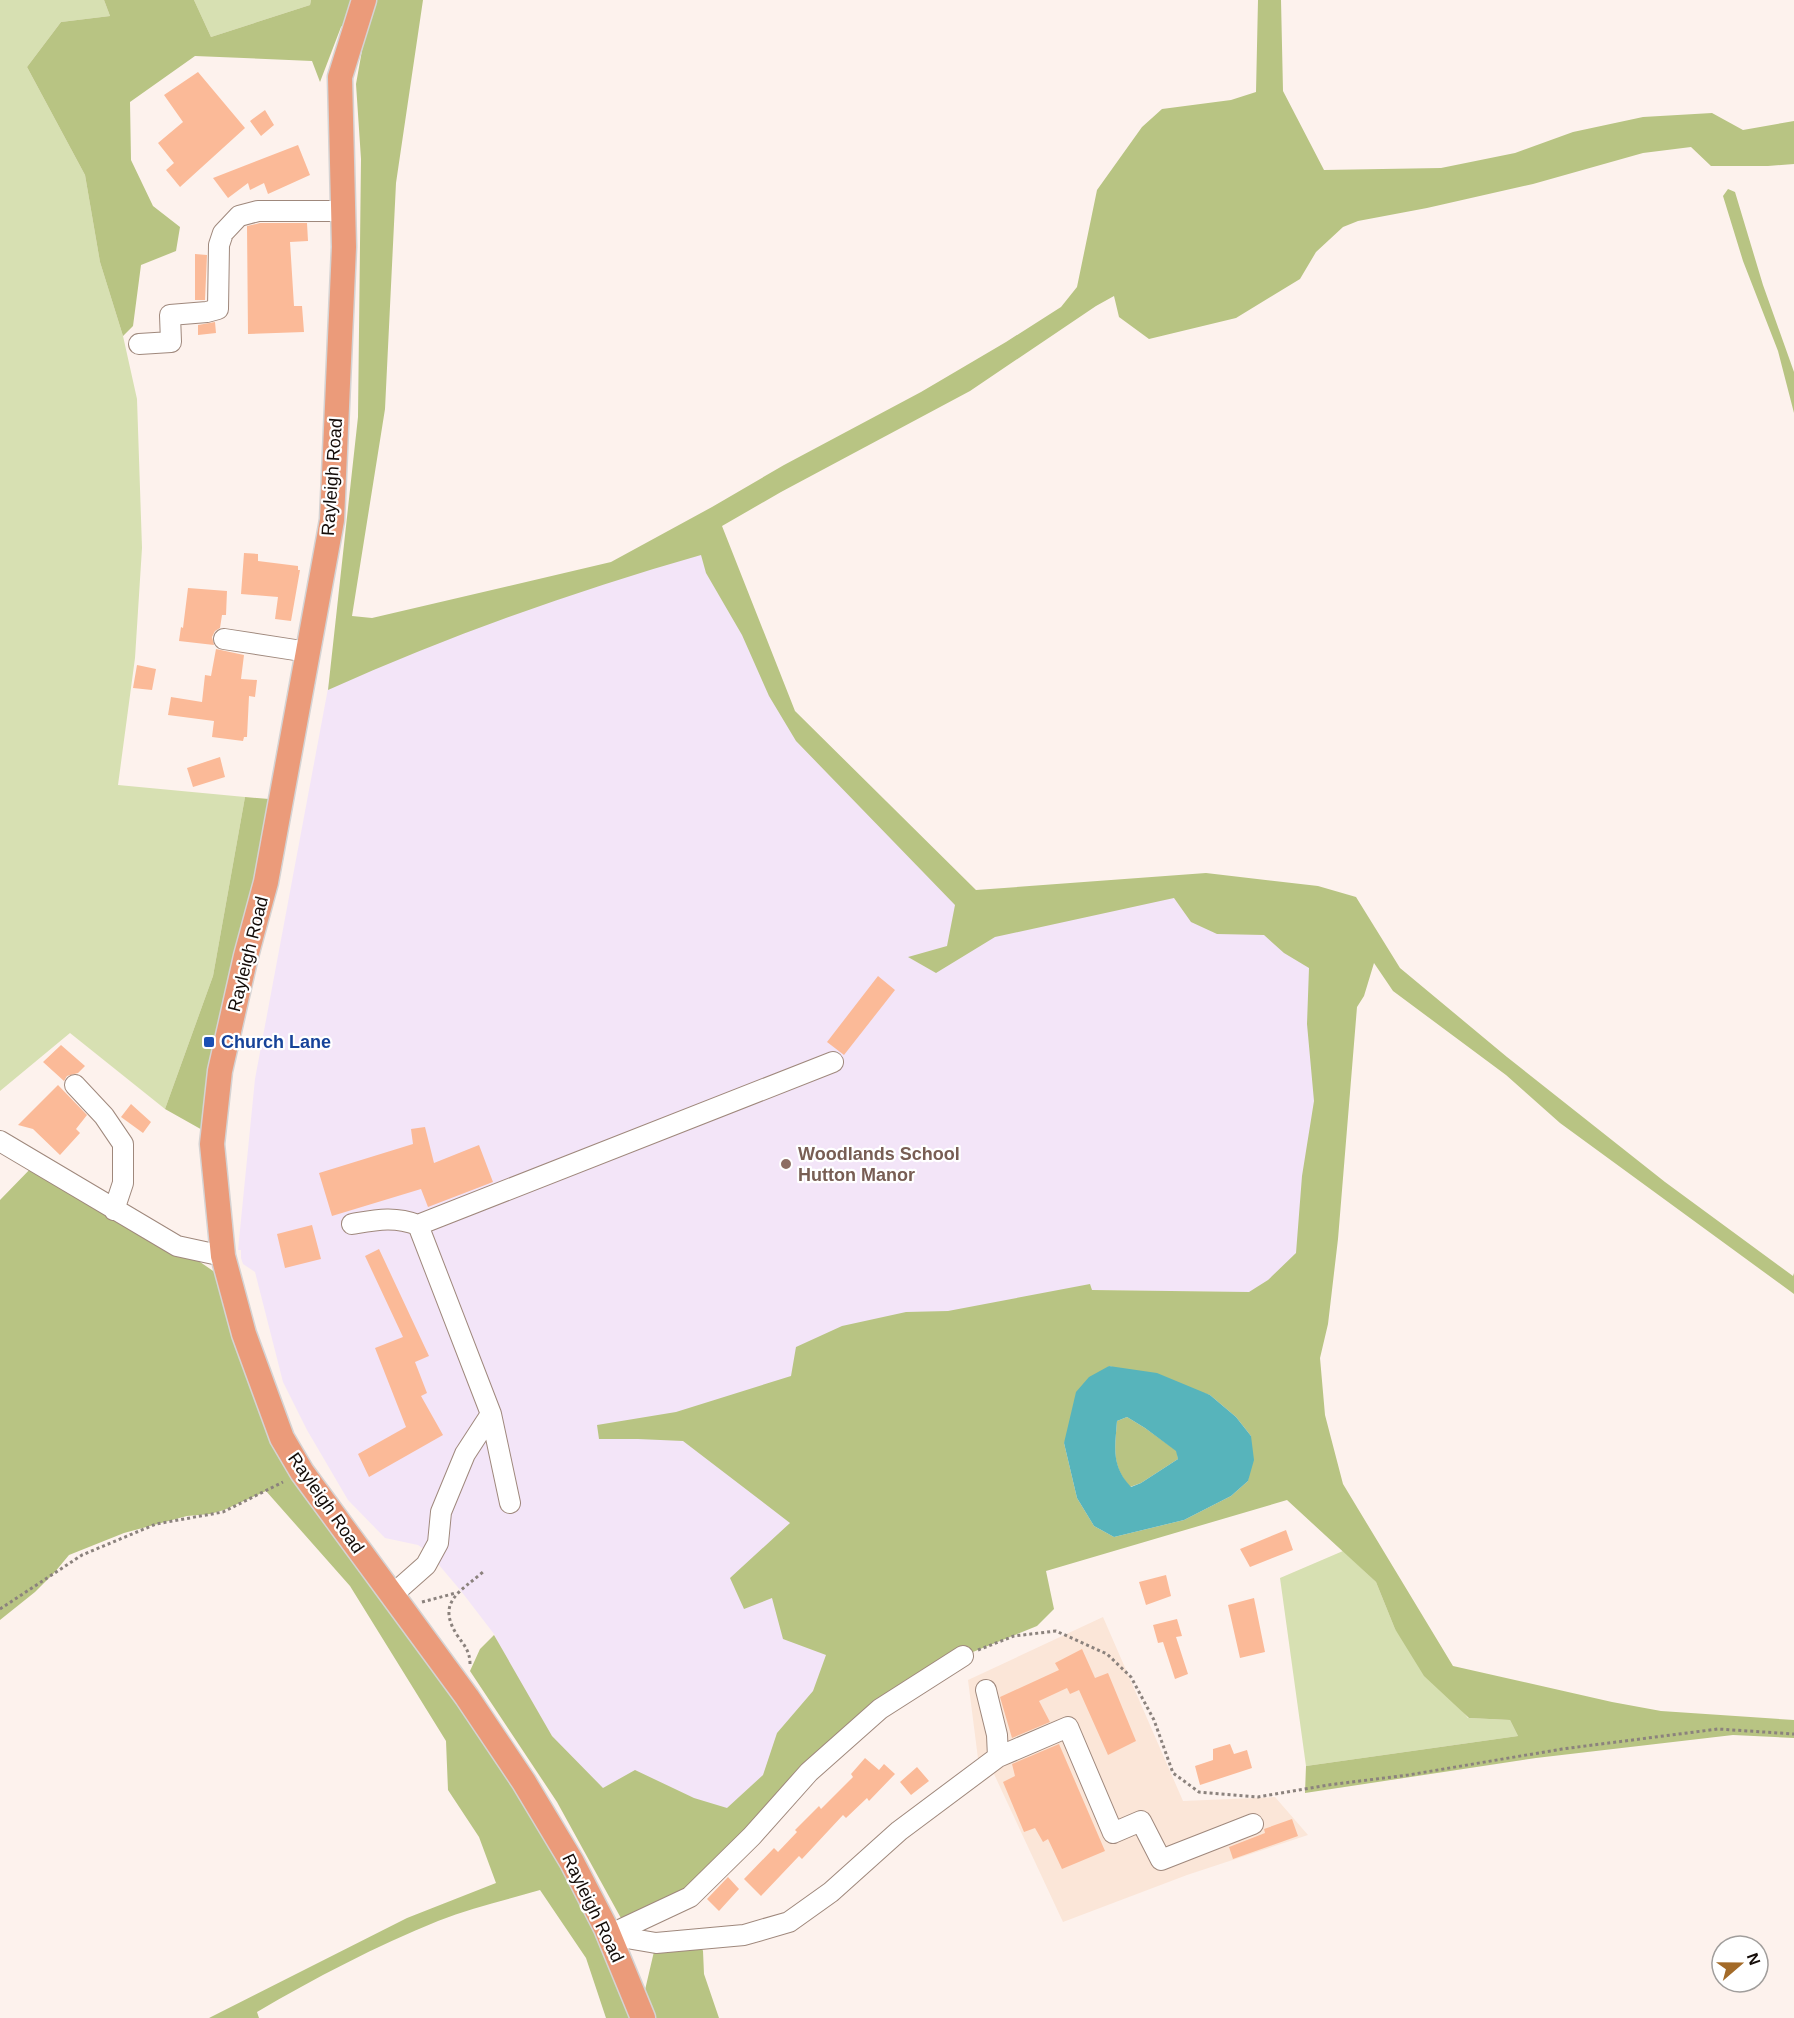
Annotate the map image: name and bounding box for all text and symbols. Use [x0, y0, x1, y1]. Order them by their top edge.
street label: Rayleigh Road [318, 417, 346, 537]
street label: Rayleigh Road [224, 894, 272, 1014]
place label: Church Lane [221, 1032, 331, 1052]
marker: Church Lane [202, 1035, 216, 1049]
place label: Woodlands School Hutton Manor [798, 1144, 960, 1185]
marker: Woodlands School Hutton Manor [779, 1157, 793, 1171]
street label: Rayleigh Road [284, 1449, 368, 1557]
street label: Rayleigh Road [558, 1851, 628, 1965]
north arrow [1710, 1934, 1770, 1994]
text: N [1744, 1951, 1764, 1967]

